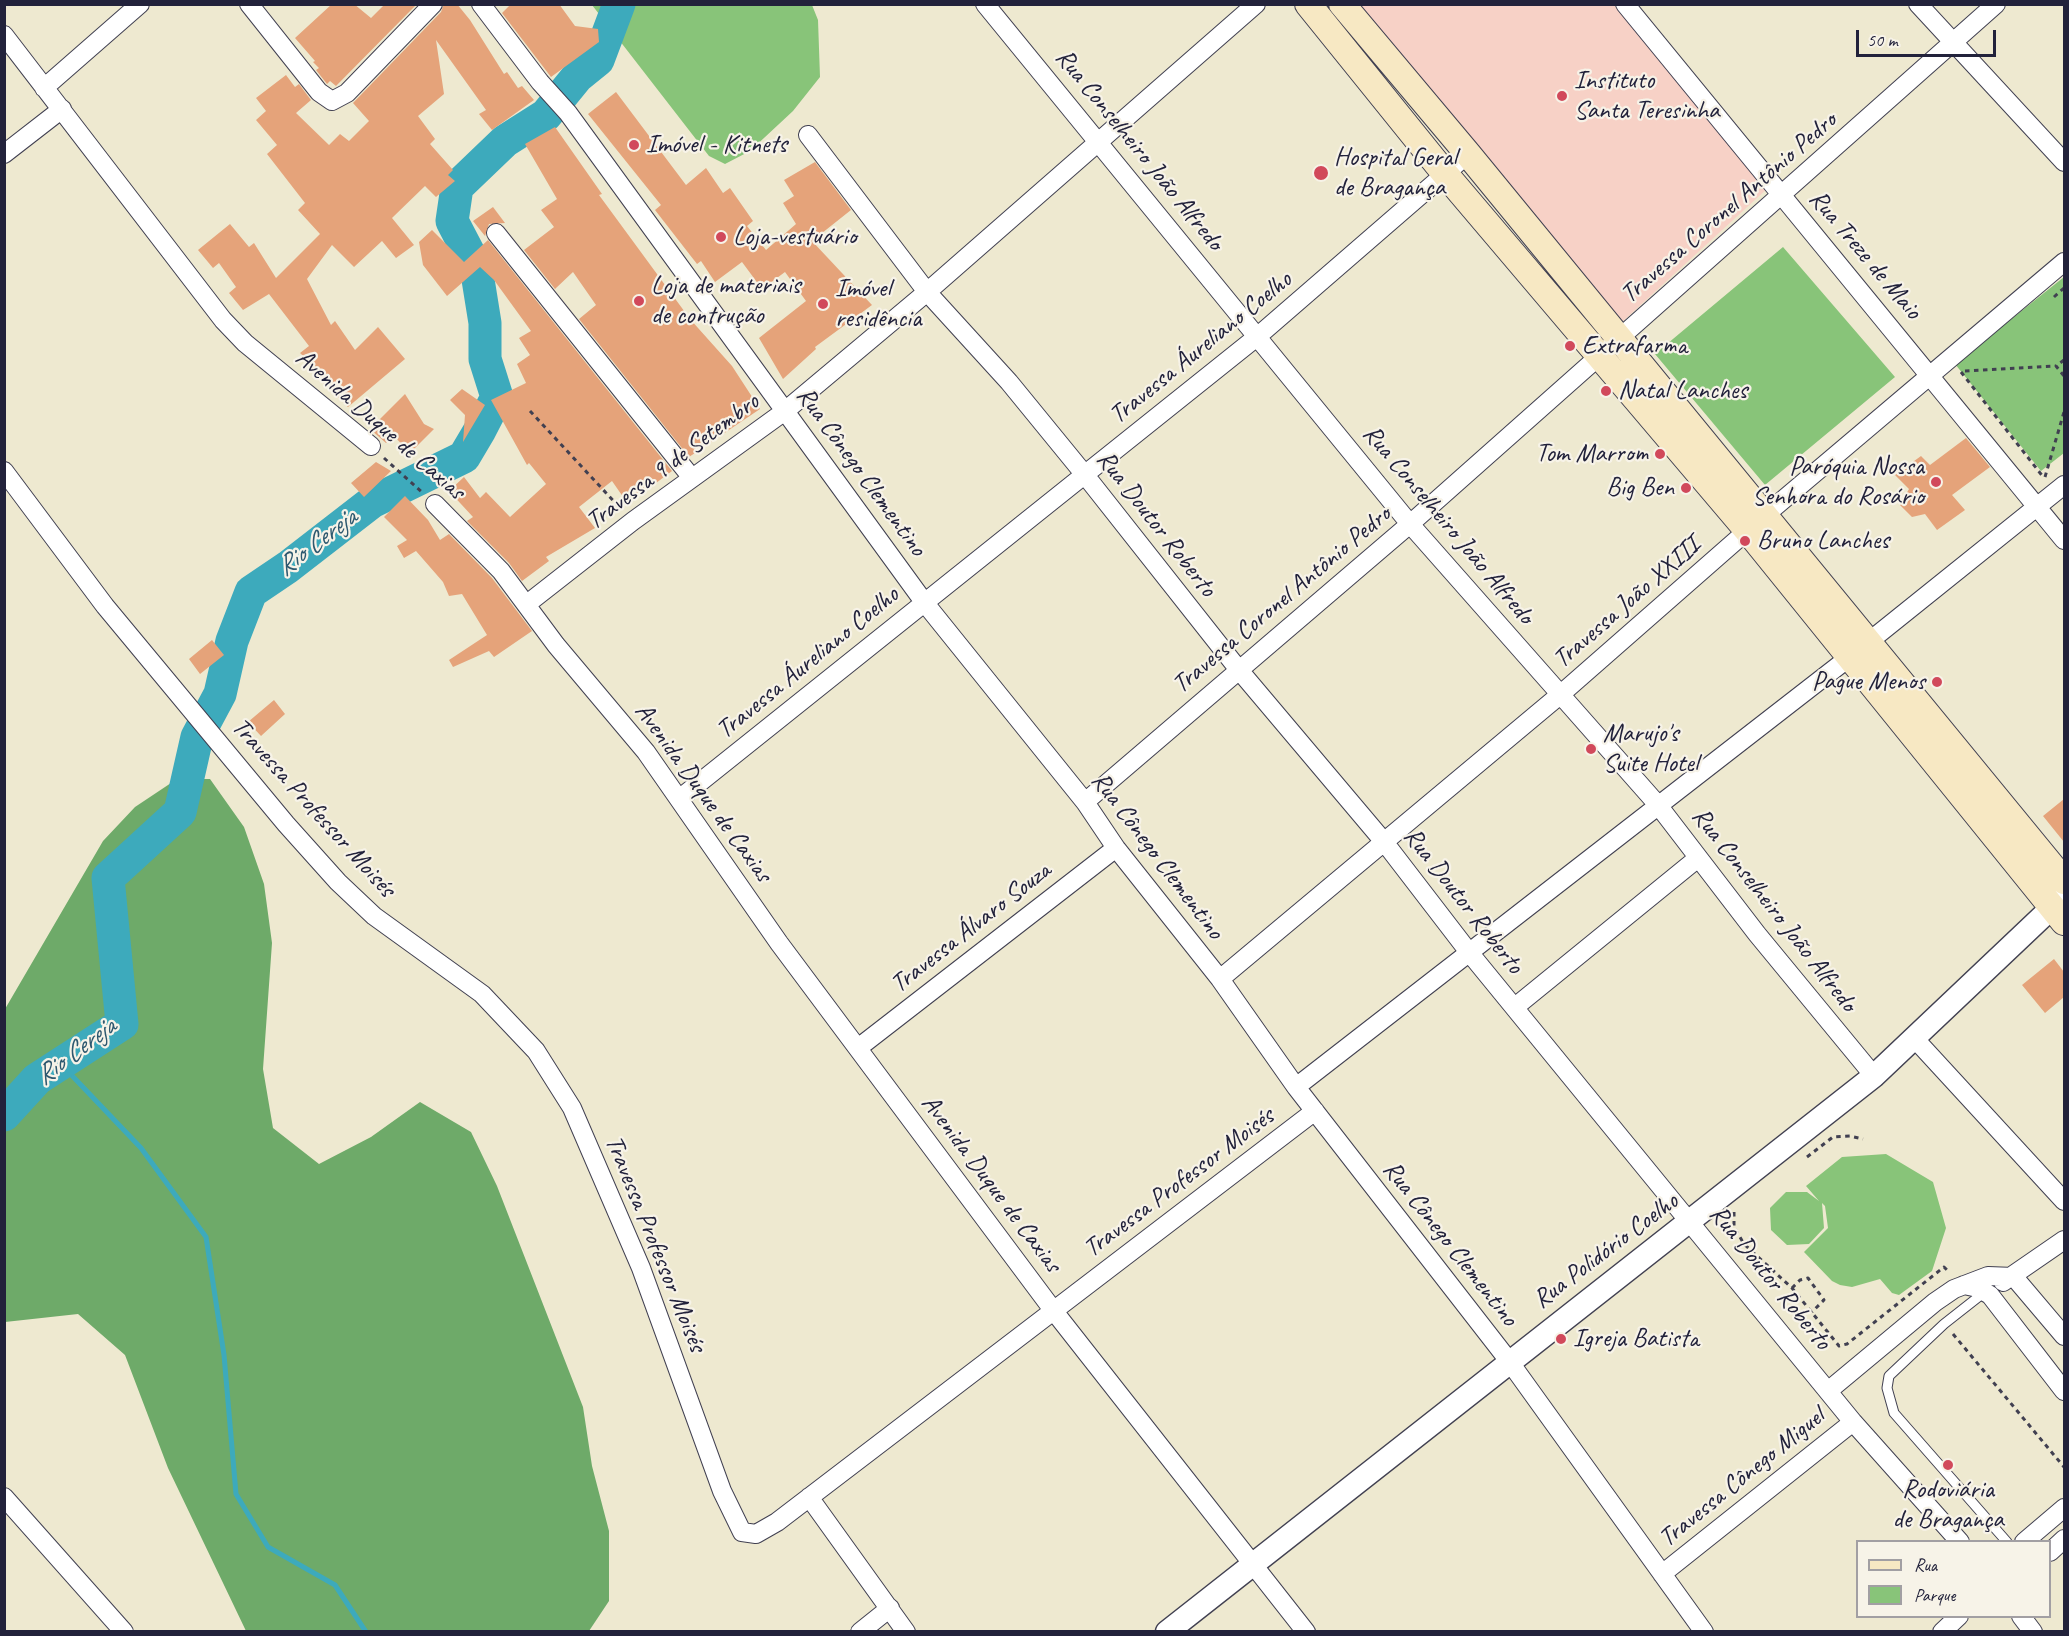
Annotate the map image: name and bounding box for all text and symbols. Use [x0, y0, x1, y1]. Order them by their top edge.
scale bar [1859, 18, 1998, 56]
text: 50 m [1867, 29, 1898, 51]
street label: Rua Conselheiro João Alfredo [1048, 43, 1230, 257]
place label: Instituto Santa Teresinha [1574, 65, 1719, 126]
marker: Instituto Santa Teresinha [1555, 89, 1569, 103]
street label: Travessa Coronel Antônio Pedro [1615, 106, 1843, 310]
place label: Imóvel - Kitnets [646, 129, 787, 161]
marker: Imóvel - Kitnets [627, 138, 641, 152]
place label: Hospital Geral de Bragança [1334, 142, 1457, 204]
marker: Hospital Geral de Bragança [1312, 164, 1330, 182]
street label: Rua Treze de Maio [1802, 184, 1928, 326]
place label: Loja-vestuário [733, 221, 856, 253]
marker: Loja-vestuário [714, 230, 728, 244]
street label: Travessa Áureliano Coelho [1103, 265, 1299, 431]
place label: Loja de materiais de contrução [651, 270, 800, 332]
place label: Imóvel residência [835, 273, 921, 334]
marker: Loja de materiais de contrução [632, 294, 646, 308]
marker: Imóvel residência [816, 297, 830, 311]
place label: Extrafarma [1582, 330, 1687, 362]
marker: Extrafarma [1563, 339, 1577, 353]
street label: Avenida Duque de Caxias [289, 343, 471, 507]
place label: Natal Lanches [1618, 375, 1747, 407]
street label: Rua Cônego Clementino [789, 381, 933, 563]
marker: Natal Lanches [1599, 384, 1613, 398]
street label: Travessa 9 de Setembro [580, 387, 766, 537]
street label: Rua Conselheiro João Alfredo [1356, 419, 1540, 631]
place label: Tom Marrom [1536, 438, 1648, 470]
street label: Rua Doutor Roberto [1089, 445, 1223, 603]
marker: Tom Marrom [1653, 447, 1667, 461]
place label: Paróquia Nossa Senhora do Rosário [1752, 451, 1924, 512]
place label: Big Ben [1606, 472, 1674, 504]
marker: Paróquia Nossa Senhora do Rosário [1929, 475, 1943, 489]
marker: Big Ben [1679, 481, 1693, 495]
street label: Travessa Coronel Antônio Pedro [1166, 499, 1398, 701]
water label: Rio Cereja [270, 502, 364, 584]
place label: Bruno Lanches [1757, 525, 1889, 557]
street label: Travessa João XXIII [1547, 531, 1707, 675]
marker: Bruno Lanches [1738, 534, 1752, 548]
street label: Travessa Áureliano Coelho [710, 580, 906, 746]
place label: Pague Menos [1812, 666, 1925, 698]
marker: Pague Menos [1930, 675, 1944, 689]
street label: Avenida Duque de Caxias [627, 697, 779, 889]
street label: Travessa Professor Moisés [224, 712, 402, 904]
place label: Marujo's Suite Hotel [1603, 718, 1698, 780]
marker: Marujo's Suite Hotel [1584, 742, 1598, 756]
street label: Rua Cônego Clementino [1084, 766, 1230, 946]
street label: Rua Conselheiro João Alfredo [1685, 802, 1863, 1018]
street label: Rua Doutor Roberto [1396, 822, 1530, 980]
street label: Travessa Álvaro Souza [885, 856, 1057, 1000]
water label: Rio Cereja [29, 1011, 123, 1093]
street label: Avenida Duque de Caxias [914, 1089, 1068, 1279]
street label: Travessa Professor Moisés [1078, 1101, 1280, 1265]
street label: Travessa Professor Moisés [597, 1131, 713, 1357]
street label: Rua Cônego Clementino [1376, 1155, 1524, 1333]
street label: Rua Polidório Coelho [1527, 1186, 1685, 1316]
street label: Rua Doutor Roberto [1702, 1199, 1838, 1357]
place label: Igreja Batista [1573, 1323, 1699, 1355]
marker: Igreja Batista [1554, 1332, 1568, 1346]
street label: Travessa Cônego Miguel [1653, 1402, 1831, 1554]
marker: Rodoviária de Bragança [1941, 1458, 1955, 1472]
place label: Rodoviária de Bragança [1892, 1474, 2004, 1536]
legend [1856, 1540, 2051, 1618]
text: Rua [1914, 1554, 1937, 1576]
text: Parque [1914, 1584, 1955, 1606]

